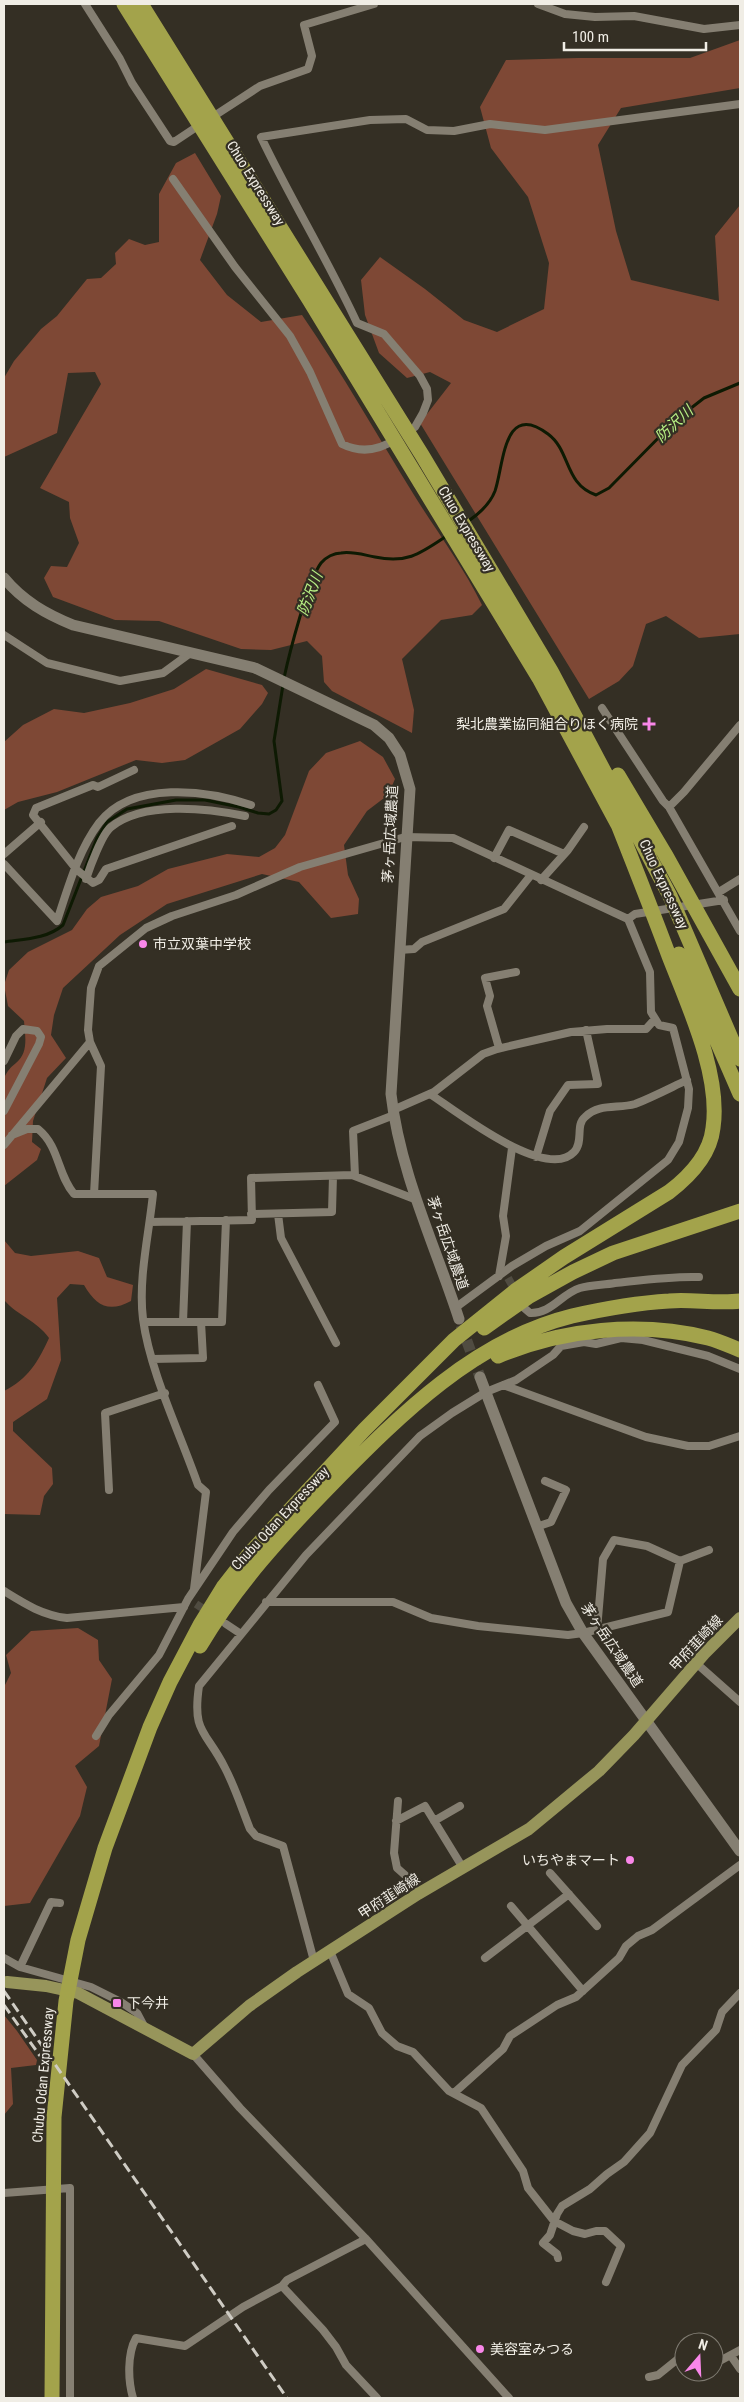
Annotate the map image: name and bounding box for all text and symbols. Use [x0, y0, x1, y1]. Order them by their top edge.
scale bar [564, 20, 706, 52]
text: 100 m [572, 28, 609, 46]
street label: Chuo Expressway [224, 138, 288, 228]
water label: 防沢川 [651, 401, 698, 446]
street label: Chuo Expressway [435, 483, 499, 575]
water label: 防沢川 [294, 568, 327, 618]
place label: 梨北農業協同組合りほく病院 [456, 716, 638, 732]
marker: 梨北農業協同組合りほく病院 [642, 717, 656, 731]
street label: 茅ヶ岳広域農道 [379, 785, 401, 883]
street label: Chuo Expressway [636, 837, 692, 931]
place label: 市立双葉中学校 [153, 936, 251, 952]
marker: 市立双葉中学校 [137, 938, 149, 950]
street label: 茅ヶ岳広域農道 [424, 1194, 472, 1292]
street label: Chubu Odan Expressway [228, 1463, 332, 1573]
street label: 茅ヶ岳広域農道 [578, 1600, 646, 1690]
street label: 甲府韮崎線 [666, 1612, 726, 1674]
place label: いちやまマート [522, 1852, 620, 1868]
marker: いちやまマート [624, 1854, 636, 1866]
street label: 甲府韮崎線 [355, 1870, 423, 1922]
place label: 下今井 [127, 1995, 169, 2011]
marker: 下今井 [111, 1997, 123, 2009]
street label: Chubu Odan Expressway [29, 2007, 57, 2143]
north arrow [674, 2332, 724, 2382]
text: N [697, 2336, 710, 2354]
place label: 美容室みつる [490, 2341, 574, 2357]
marker: 美容室みつる [474, 2343, 486, 2355]

